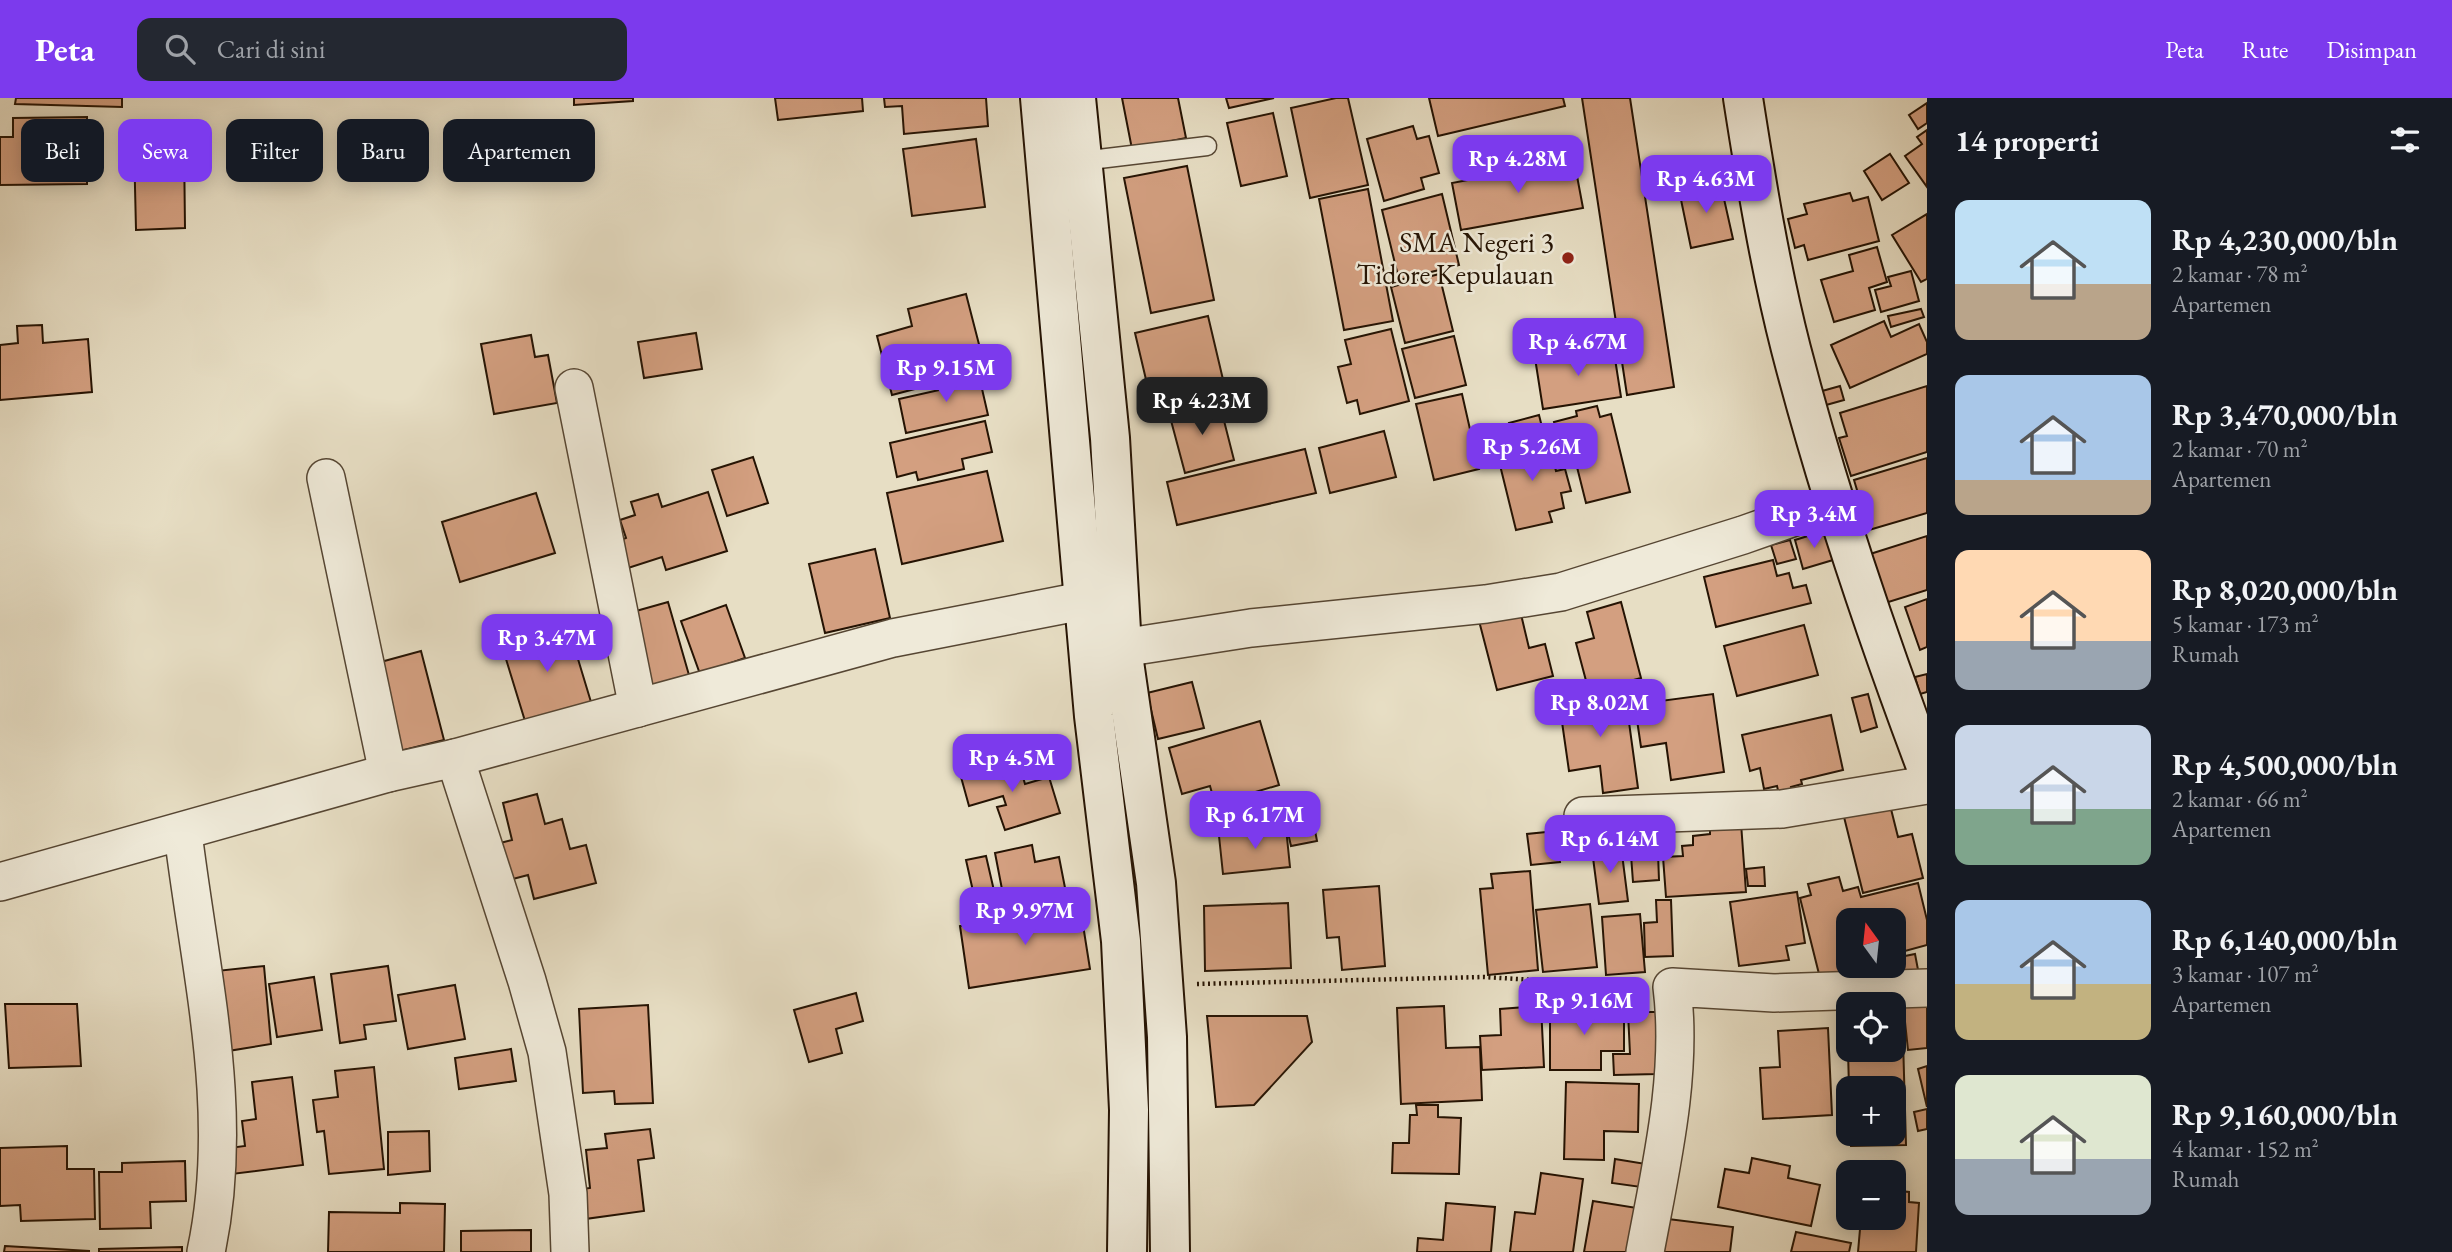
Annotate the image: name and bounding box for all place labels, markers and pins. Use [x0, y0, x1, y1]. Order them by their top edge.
pin: Rp 4.28M [1446, 136, 1590, 195]
pin: Rp 4.63M [1634, 156, 1778, 215]
place label: SMA Negeri 3 Tidore Kepulauan [1357, 224, 1554, 292]
marker: SMA Negeri 3 Tidore Kepulauan [1560, 250, 1576, 266]
pin: Rp 4.67M [1506, 318, 1650, 378]
pin: Rp 9.15M [874, 344, 1018, 404]
pin: Rp 4.23M [1130, 378, 1274, 437]
pin: Rp 5.26M [1460, 424, 1604, 483]
pin: Rp 3.4M [1749, 490, 1879, 550]
pin: Rp 3.47M [475, 614, 619, 674]
pin: Rp 8.02M [1528, 680, 1672, 739]
pin: Rp 4.5M [947, 734, 1077, 794]
pin: Rp 6.17M [1183, 792, 1327, 851]
pin: Rp 6.14M [1538, 816, 1682, 875]
pin: Rp 9.97M [953, 888, 1097, 947]
pin: Rp 9.16M [1512, 978, 1656, 1037]

